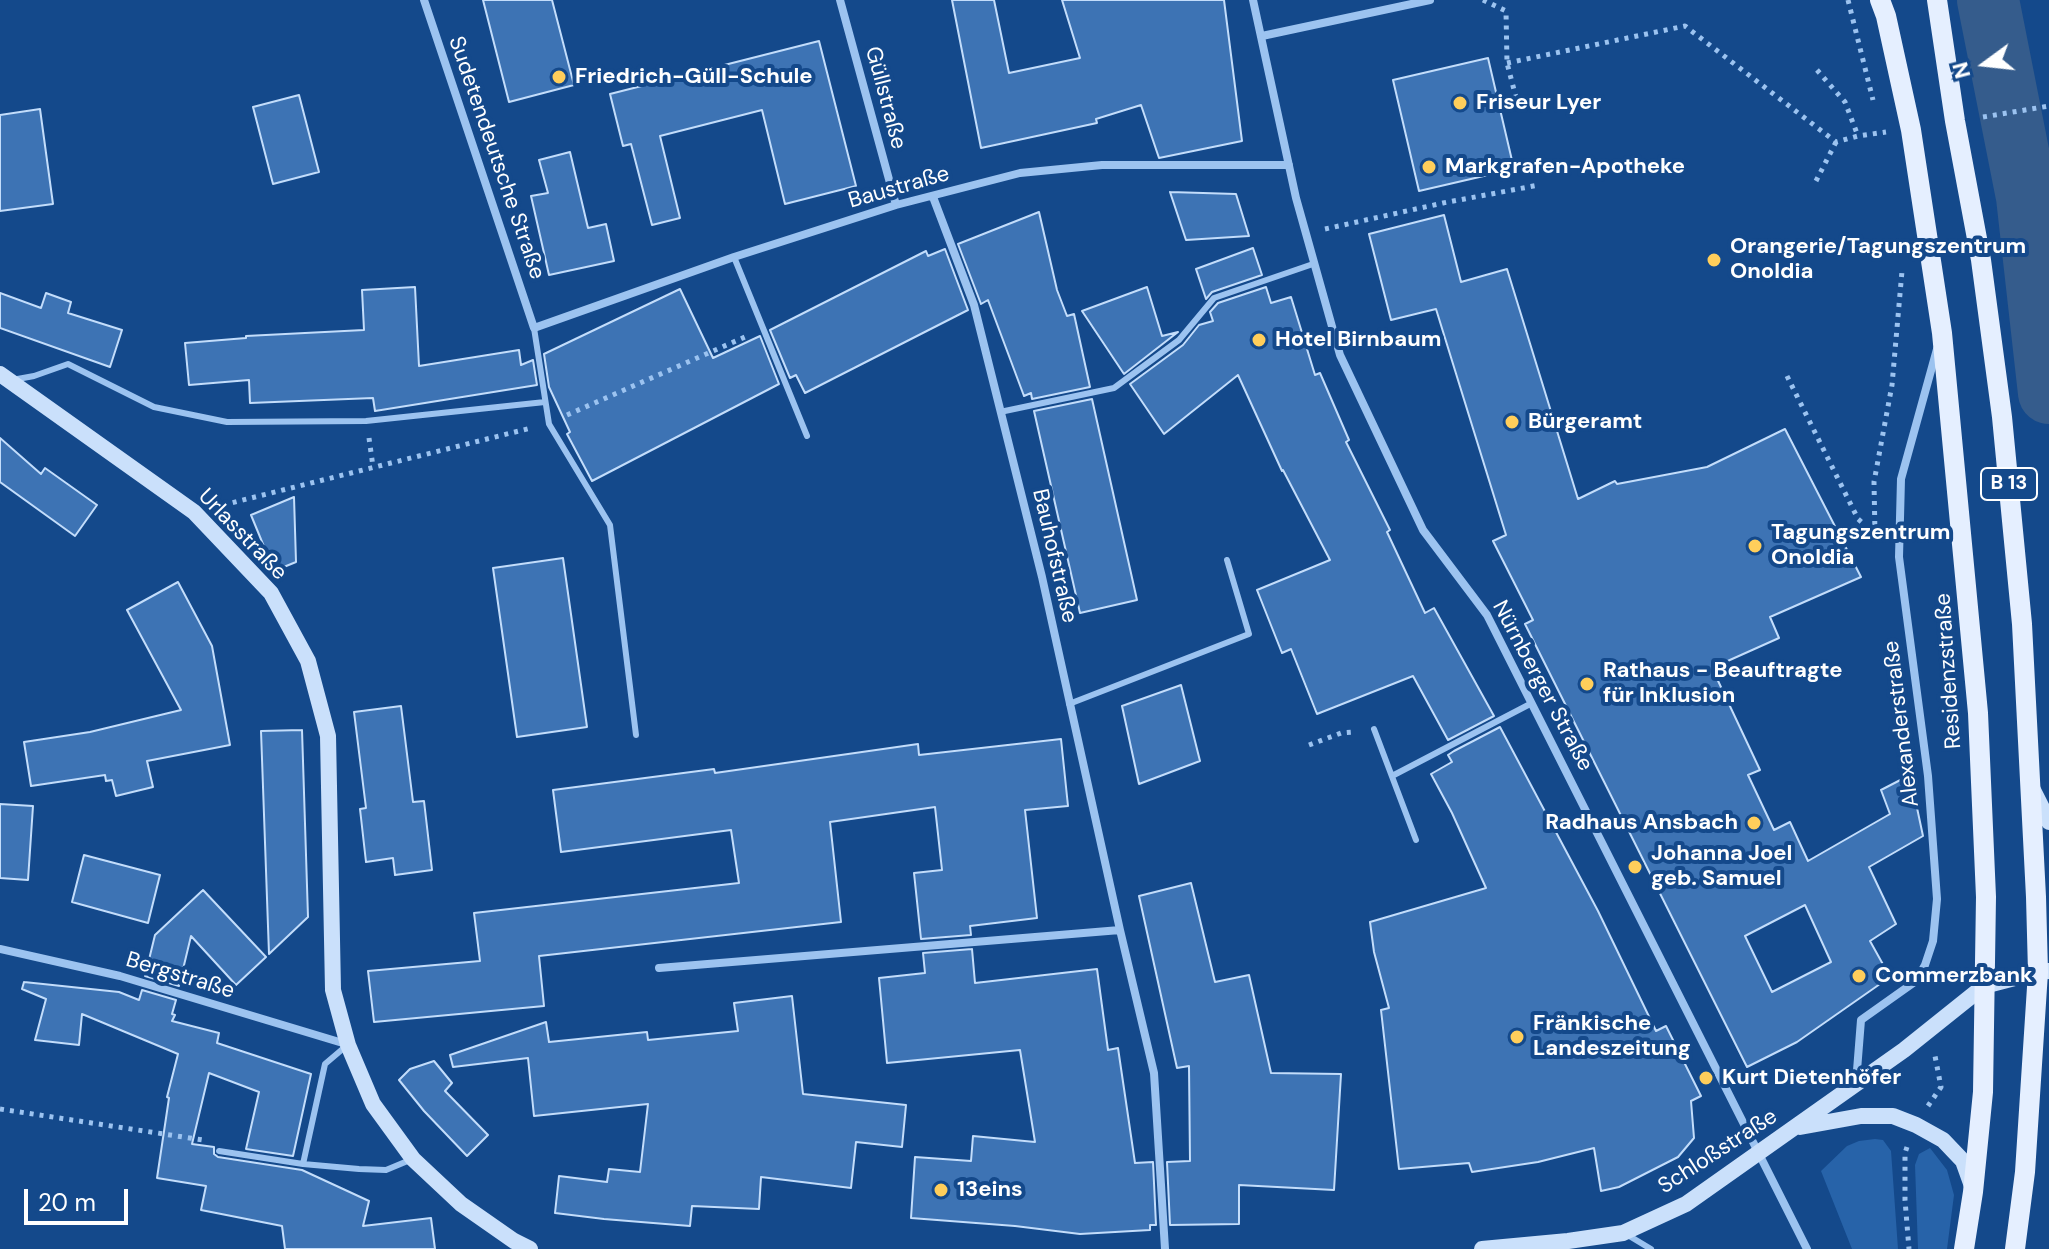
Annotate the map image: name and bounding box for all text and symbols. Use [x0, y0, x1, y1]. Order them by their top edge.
north arrow [1945, 24, 2025, 104]
street label: Sudetendeutsche Straße [442, 33, 550, 283]
street label: Güllstraße [859, 44, 911, 152]
text: N [1945, 59, 1977, 82]
place label: Friedrich-Güll-Schule [575, 64, 813, 90]
marker: Friedrich-Güll-Schule [550, 68, 568, 86]
place label: Friseur Lyer [1476, 90, 1601, 116]
marker: Friseur Lyer [1451, 94, 1469, 112]
place label: Markgrafen-Apotheke [1445, 154, 1685, 180]
marker: Markgrafen-Apotheke [1420, 158, 1438, 176]
street label: Baustraße [845, 161, 953, 215]
place label: Orangerie/Tagungszentrum Onoldia [1730, 234, 2026, 286]
marker: Orangerie/Tagungszentrum Onoldia [1705, 251, 1723, 269]
place label: Hotel Birnbaum [1275, 327, 1441, 353]
marker: Hotel Birnbaum [1250, 331, 1268, 349]
place label: Bürgeramt [1528, 409, 1642, 435]
marker: Bürgeramt [1503, 413, 1521, 431]
road number: B 13 [1981, 468, 2037, 500]
street label: Urlasstraße [192, 484, 292, 586]
street label: Bauhofstraße [1026, 486, 1082, 626]
place label: Tagungszentrum Onoldia [1771, 520, 1951, 572]
marker: Tagungszentrum Onoldia [1746, 537, 1764, 555]
street label: Residenzstraße [1930, 592, 1968, 750]
street label: Nürnberger Straße [1486, 596, 1598, 776]
street label: Alexanderstraße [1879, 639, 1925, 809]
place label: Rathaus - Beauftragte für Inklusion [1603, 658, 1842, 710]
marker: Rathaus - Beauftragte für Inklusion [1578, 675, 1596, 693]
place label: Radhaus Ansbach [1545, 810, 1738, 836]
marker: Radhaus Ansbach [1745, 814, 1763, 832]
place label: Johanna Joel geb. Samuel [1651, 841, 1792, 892]
marker: Johanna Joel geb. Samuel [1626, 858, 1644, 876]
street label: Bergstraße [123, 947, 237, 1005]
place label: Commerzbank [1875, 963, 2033, 989]
marker: Commerzbank [1850, 967, 1868, 985]
place label: Fränkische Landeszeitung [1533, 1011, 1691, 1062]
marker: Fränkische Landeszeitung [1508, 1028, 1526, 1046]
place label: Kurt Dietenhöfer [1722, 1065, 1901, 1091]
marker: Kurt Dietenhöfer [1697, 1069, 1715, 1087]
street label: Schloßstraße [1654, 1104, 1782, 1200]
scale bar [28, 1173, 132, 1223]
place label: 13eins [957, 1177, 1023, 1203]
marker: 13eins [932, 1181, 950, 1199]
text: 20 m [38, 1187, 96, 1218]

